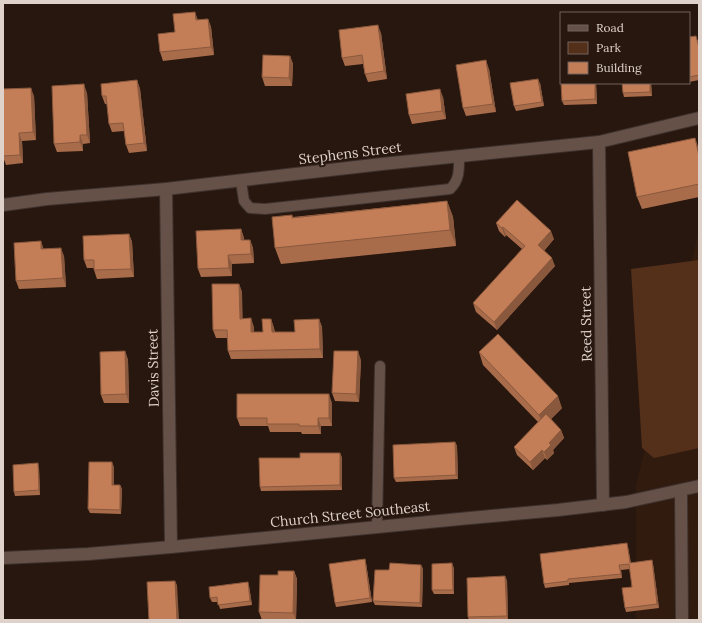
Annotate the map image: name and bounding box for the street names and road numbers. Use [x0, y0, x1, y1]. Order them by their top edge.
street label: Stephens Street [298, 138, 403, 168]
street label: Reed Street [576, 286, 596, 362]
street label: Davis Street [143, 328, 163, 407]
street label: Church Street Southeast [269, 497, 431, 531]

